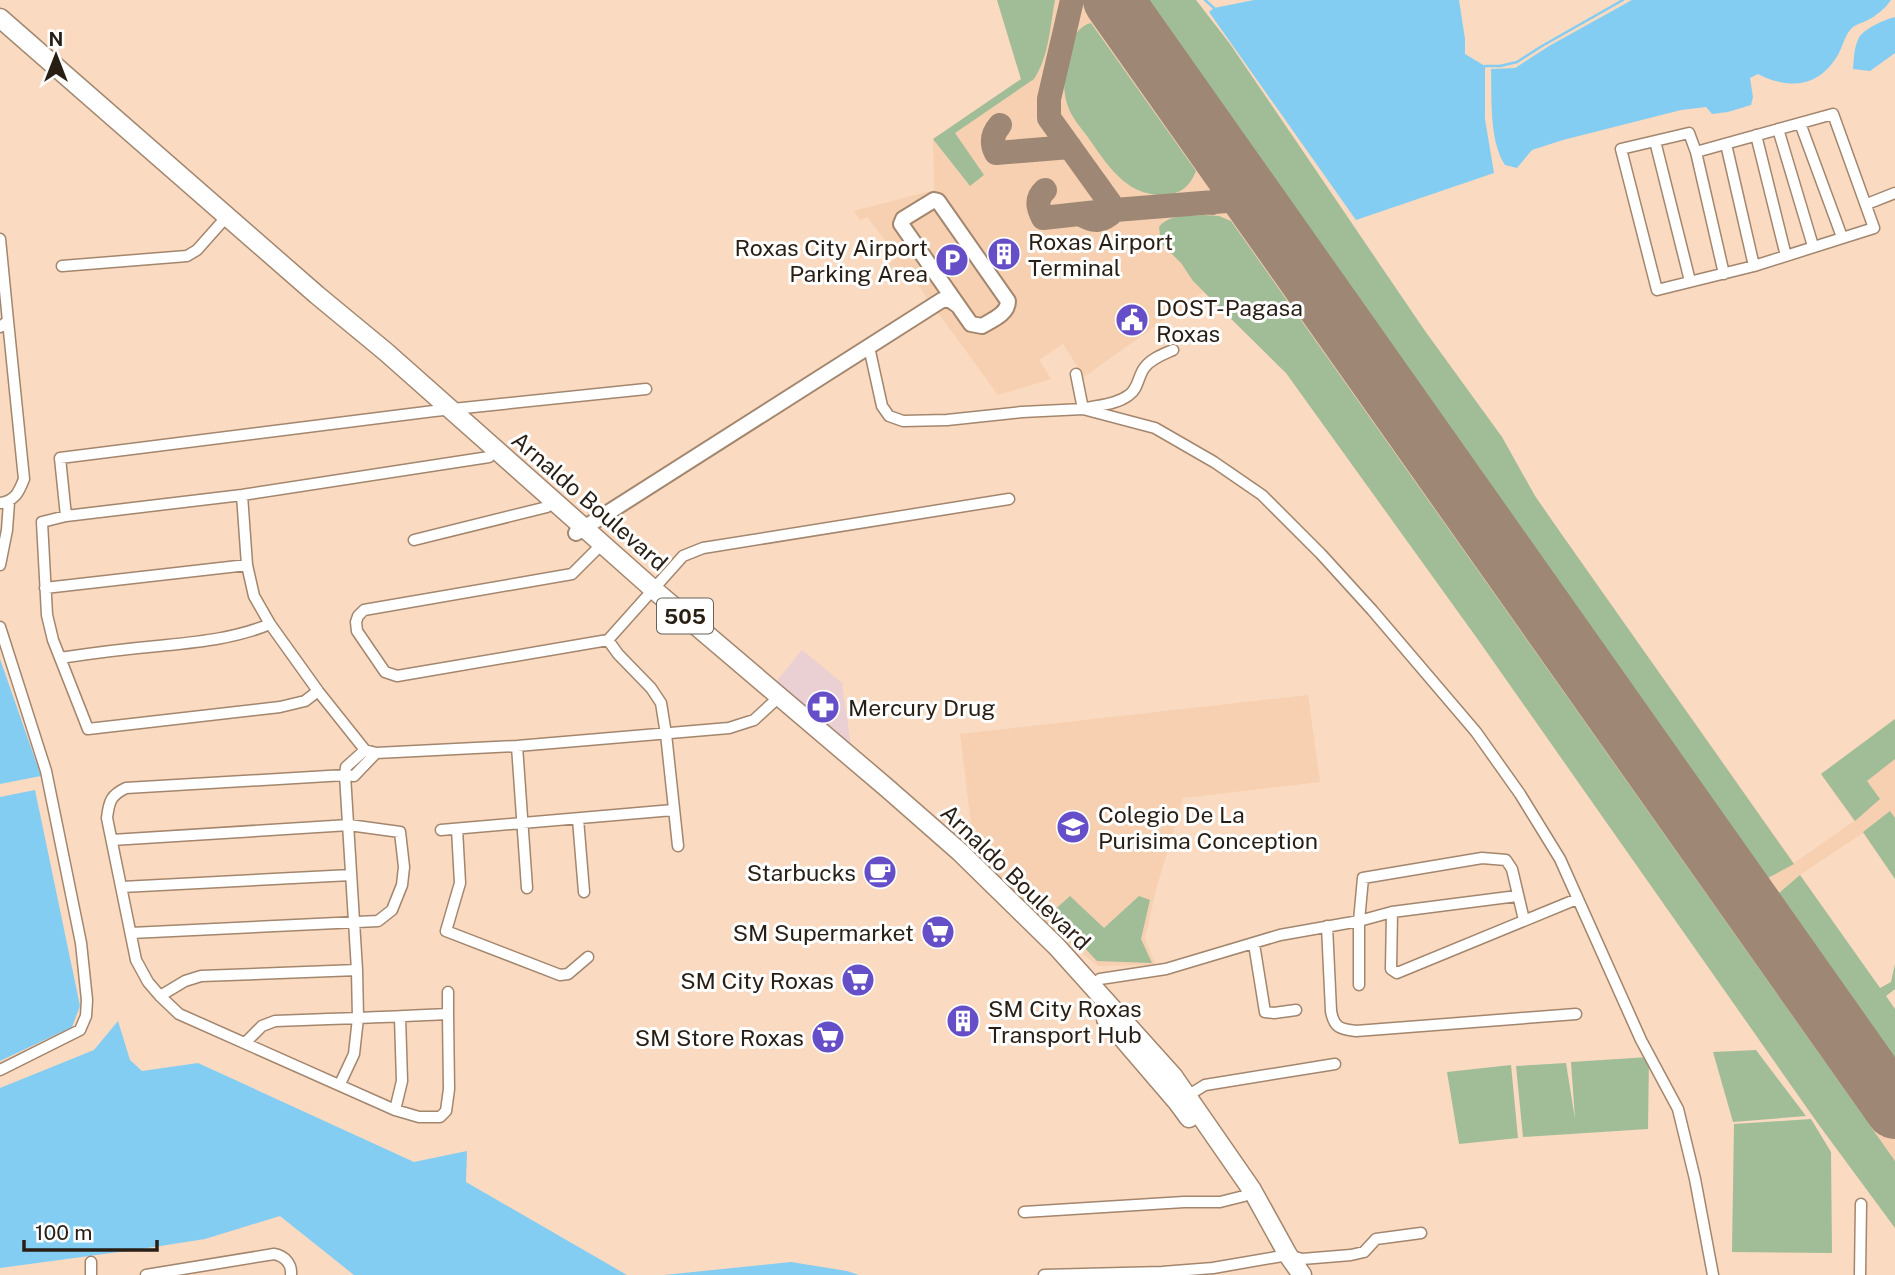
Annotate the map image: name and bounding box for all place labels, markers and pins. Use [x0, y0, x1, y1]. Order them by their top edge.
place label: Roxas Airport Terminal [1028, 228, 1173, 281]
place label: Roxas City Airport Parking Area [735, 234, 928, 287]
building icon: Roxas Airport Terminal [985, 235, 1023, 273]
parking icon: Roxas City Airport Parking Area [933, 241, 971, 279]
place label: DOST-Pagasa Roxas [1156, 294, 1303, 347]
public building icon: DOST-Pagasa Roxas [1113, 301, 1151, 339]
pharmacy icon: Mercury Drug [804, 688, 842, 726]
place label: Mercury Drug [848, 694, 996, 721]
place label: Colegio De La Purisima Conception [1098, 801, 1318, 854]
school or university icon: Colegio De La Purisima Conception [1054, 808, 1092, 846]
cafe icon: Starbucks [861, 853, 899, 891]
place label: Starbucks [747, 859, 856, 886]
supermarket icon: SM Supermarket [919, 913, 957, 951]
place label: SM Supermarket [733, 919, 914, 946]
supermarket icon: SM City Roxas [839, 961, 877, 999]
place label: SM City Roxas [680, 967, 834, 994]
place label: SM City Roxas Transport Hub [988, 995, 1142, 1048]
building icon: SM City Roxas Transport Hub [944, 1002, 982, 1040]
supermarket icon: SM Store Roxas [809, 1018, 847, 1056]
place label: SM Store Roxas [635, 1024, 804, 1051]

